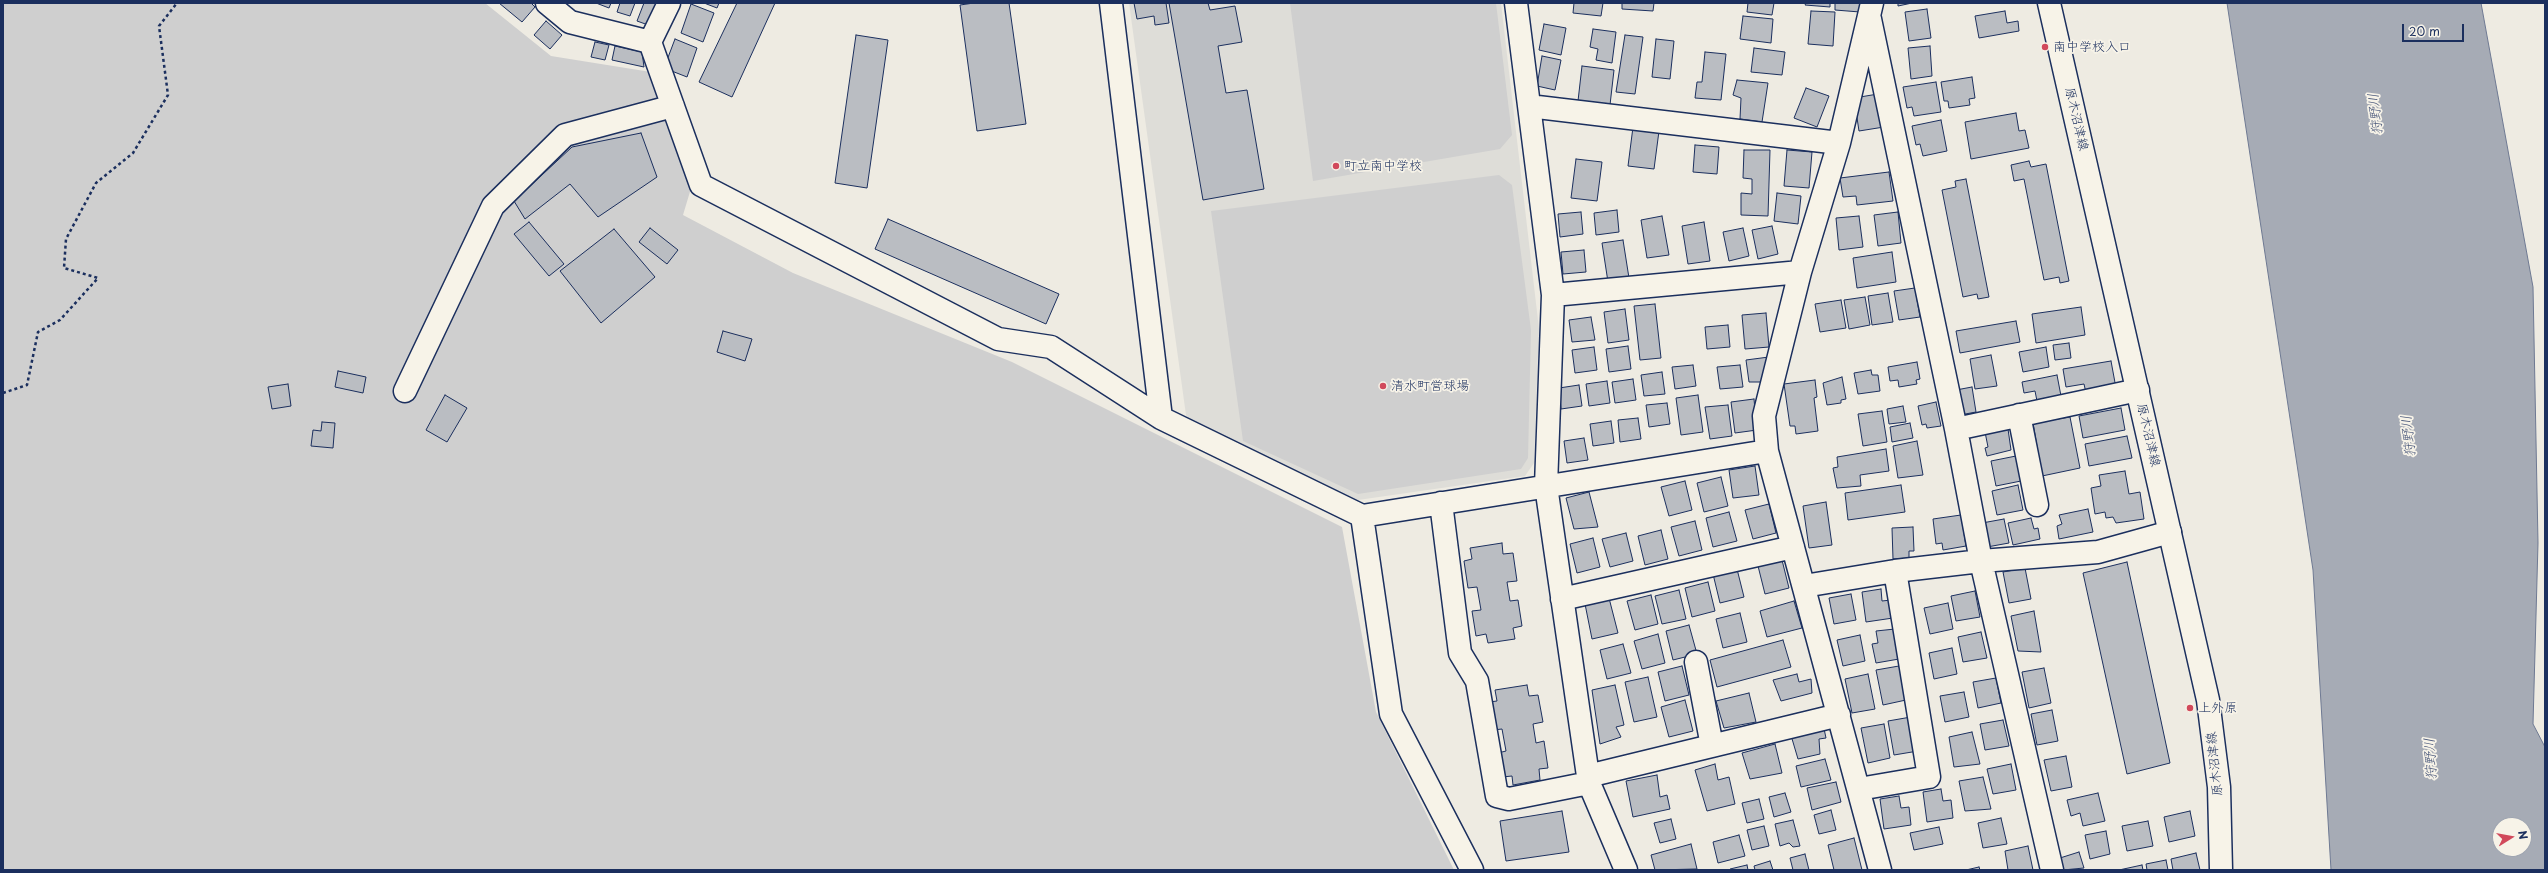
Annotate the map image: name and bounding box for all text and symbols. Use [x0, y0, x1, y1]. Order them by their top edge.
scale bar [2404, 16, 2466, 42]
text: 20 m [2409, 22, 2440, 40]
place label: 南中学校入口 [2053, 39, 2131, 55]
marker: 南中学校入口 [2040, 42, 2050, 52]
street label: 原木沼津線 [2061, 86, 2091, 152]
water label: 狩野川 [2365, 92, 2387, 136]
place label: 町立南中学校 [1344, 158, 1422, 174]
marker: 町立南中学校 [1331, 161, 1341, 171]
place label: 清水町営球場 [1391, 378, 1469, 394]
marker: 清水町営球場 [1378, 381, 1388, 391]
street label: 原木沼津線 [2133, 402, 2163, 468]
water label: 狩野川 [2398, 414, 2420, 458]
place label: 上外原 [2198, 700, 2237, 716]
marker: 上外原 [2185, 703, 2195, 713]
street label: 原木沼津線 [2204, 731, 2226, 797]
water label: 狩野川 [2422, 738, 2440, 780]
north arrow [2492, 817, 2532, 857]
text: N [2514, 829, 2532, 841]

